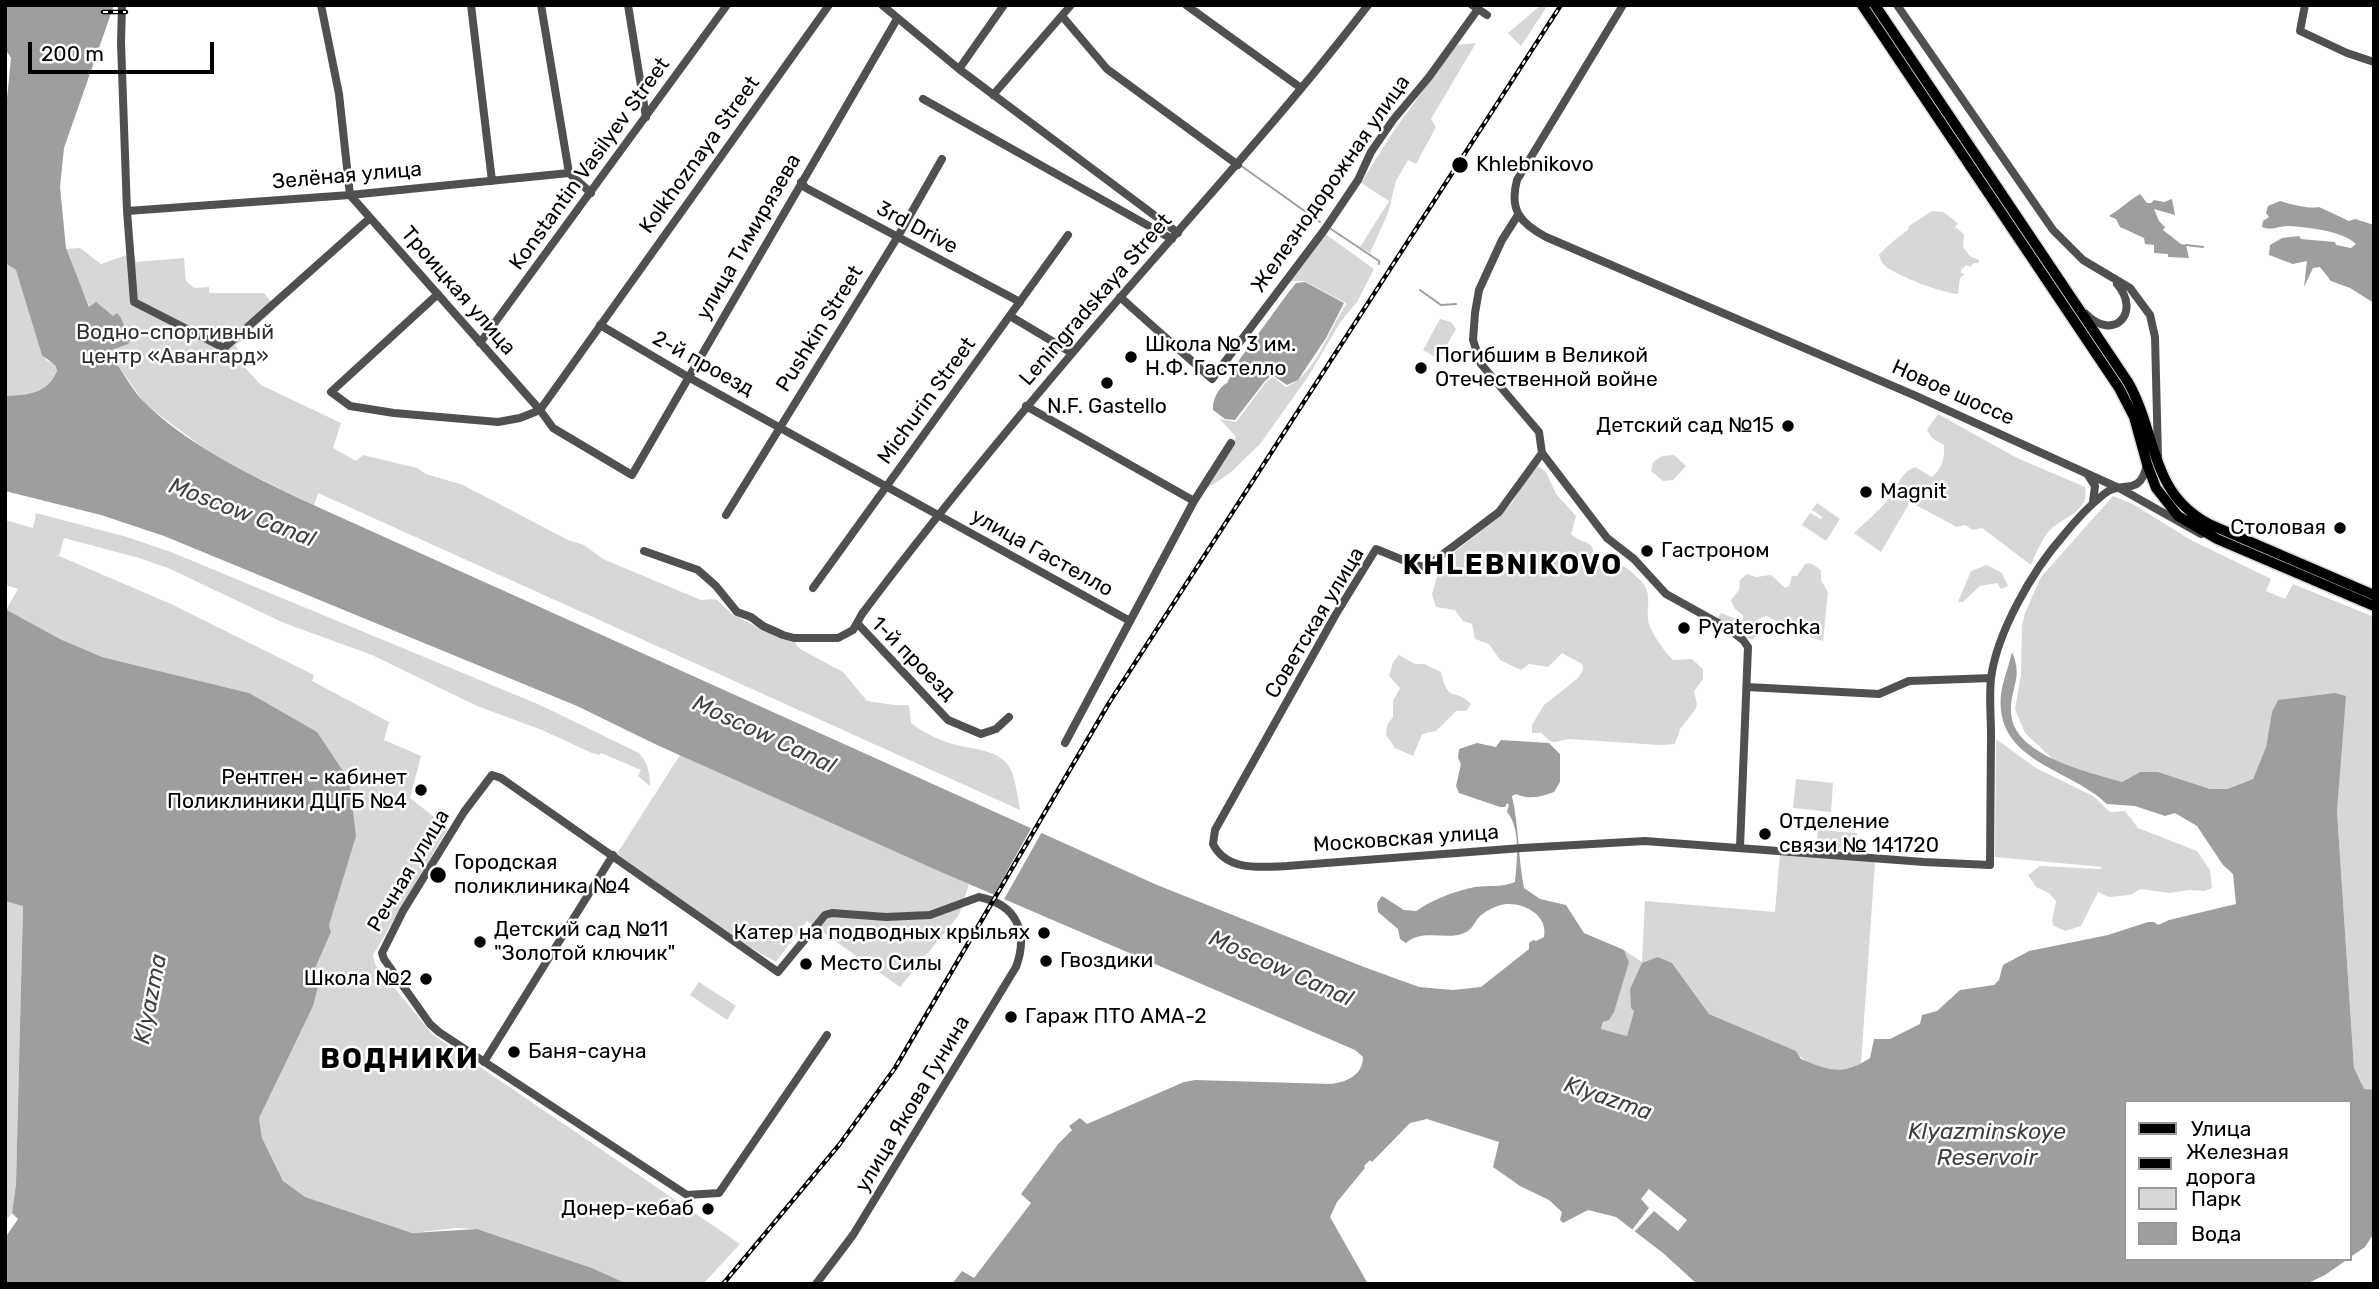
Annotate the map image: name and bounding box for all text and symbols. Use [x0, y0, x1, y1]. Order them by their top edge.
scale bar [32, 28, 217, 72]
text: 200 m [41, 41, 104, 66]
street label: Konstantin Vasilyev Street [505, 53, 675, 275]
street label: Kolkhoznaya Street [635, 71, 765, 239]
street label: Железнодорожная улица [1246, 71, 1416, 297]
street label: улица Тимирязева [691, 150, 807, 324]
place label: Khlebnikovo [1476, 152, 1594, 178]
marker: Khlebnikovo [1450, 155, 1470, 175]
street label: Зелёная улица [271, 157, 423, 195]
street label: 3rd Drive [872, 196, 962, 260]
street label: Leningradskaya Street [1014, 209, 1178, 391]
street label: Троицкая улица [395, 221, 521, 361]
street label: Pushkin Street [771, 261, 869, 397]
park label: Водно-спортивный центр «Авангард» [76, 320, 274, 370]
street label: 2-й проезд [648, 326, 758, 402]
place label: Школа № 3 им. Н.Ф. Гастелло [1145, 332, 1296, 382]
street label: Michurin Street [873, 333, 981, 469]
place label: Погибшим в Великой Отечественной войне [1435, 343, 1658, 393]
marker: Школа № 3 им. Н.Ф. Гастелло [1123, 349, 1139, 365]
street label: Новое шоссе [1888, 355, 2018, 431]
marker: Погибшим в Великой Отечественной войне [1413, 360, 1429, 376]
marker: N.F. Gastello [1099, 375, 1115, 391]
place label: N.F. Gastello [1047, 394, 1167, 420]
place label: Детский сад №15 [1596, 413, 1774, 439]
marker: Детский сад №15 [1780, 418, 1796, 434]
water label: Moscow Canal [165, 472, 319, 554]
place label: Magnit [1880, 479, 1947, 505]
marker: Magnit [1858, 484, 1874, 500]
street label: улица Гастелло [967, 504, 1117, 602]
place label: Столовая [2230, 515, 2326, 541]
marker: Столовая [2332, 520, 2348, 536]
place label: Гастроном [1661, 538, 1770, 564]
street label: Советская улица [1260, 543, 1370, 703]
marker: Гастроном [1639, 543, 1655, 559]
district label: KHLEBNIKOVO [1404, 549, 1622, 583]
street label: 1-й проезд [865, 611, 961, 707]
place label: Pyaterochka [1698, 615, 1821, 641]
marker: Pyaterochka [1676, 620, 1692, 636]
water label: Moscow Canal [688, 690, 840, 780]
place label: Рентген - кабинет Поликлиники ДЦГБ №4 [167, 765, 407, 815]
marker: Рентген - кабинет Поликлиники ДЦГБ №4 [413, 782, 429, 798]
street label: Речная улица [363, 805, 455, 937]
place label: Отделение связи № 141720 [1779, 809, 1939, 859]
street label: Московская улица [1312, 820, 1500, 858]
marker: Отделение связи № 141720 [1757, 826, 1773, 842]
place label: Городская поликлиника №4 [454, 850, 630, 900]
marker: Городская поликлиника №4 [428, 865, 448, 885]
place label: Детский сад №11 "Золотой ключик" [494, 917, 675, 967]
place label: Катер на подводных крыльях [734, 920, 1030, 946]
marker: Катер на подводных крыльях [1036, 925, 1052, 941]
water label: Moscow Canal [1205, 925, 1357, 1013]
marker: Детский сад №11 "Золотой ключик" [472, 934, 488, 950]
place label: Гвоздики [1060, 948, 1153, 974]
place label: Место Силы [820, 951, 942, 977]
water label: Klyazma [129, 952, 173, 1046]
marker: Гвоздики [1038, 953, 1054, 969]
marker: Место Силы [798, 956, 814, 972]
place label: Школа №2 [304, 966, 412, 992]
marker: Школа №2 [418, 971, 434, 987]
place label: Гараж ПТО АМА-2 [1025, 1004, 1207, 1030]
marker: Гараж ПТО АМА-2 [1003, 1009, 1019, 1025]
street label: улица Якова Гунина [850, 1011, 976, 1197]
place label: Баня-сауна [528, 1039, 647, 1065]
district label: ВОДНИКИ [321, 1043, 479, 1077]
marker: Баня-сауна [506, 1044, 522, 1060]
water label: Klyazma [1560, 1071, 1656, 1127]
legend [2124, 1100, 2351, 1261]
text: Улица [2191, 1116, 2251, 1141]
water label: Klyazminskoye Reservoir [1908, 1118, 2066, 1172]
text: Железная дорога [2186, 1139, 2289, 1189]
text: Парк [2191, 1186, 2241, 1211]
place label: Донер-кебаб [561, 1196, 694, 1222]
marker: Донер-кебаб [700, 1201, 716, 1217]
text: Вода [2191, 1221, 2241, 1246]

